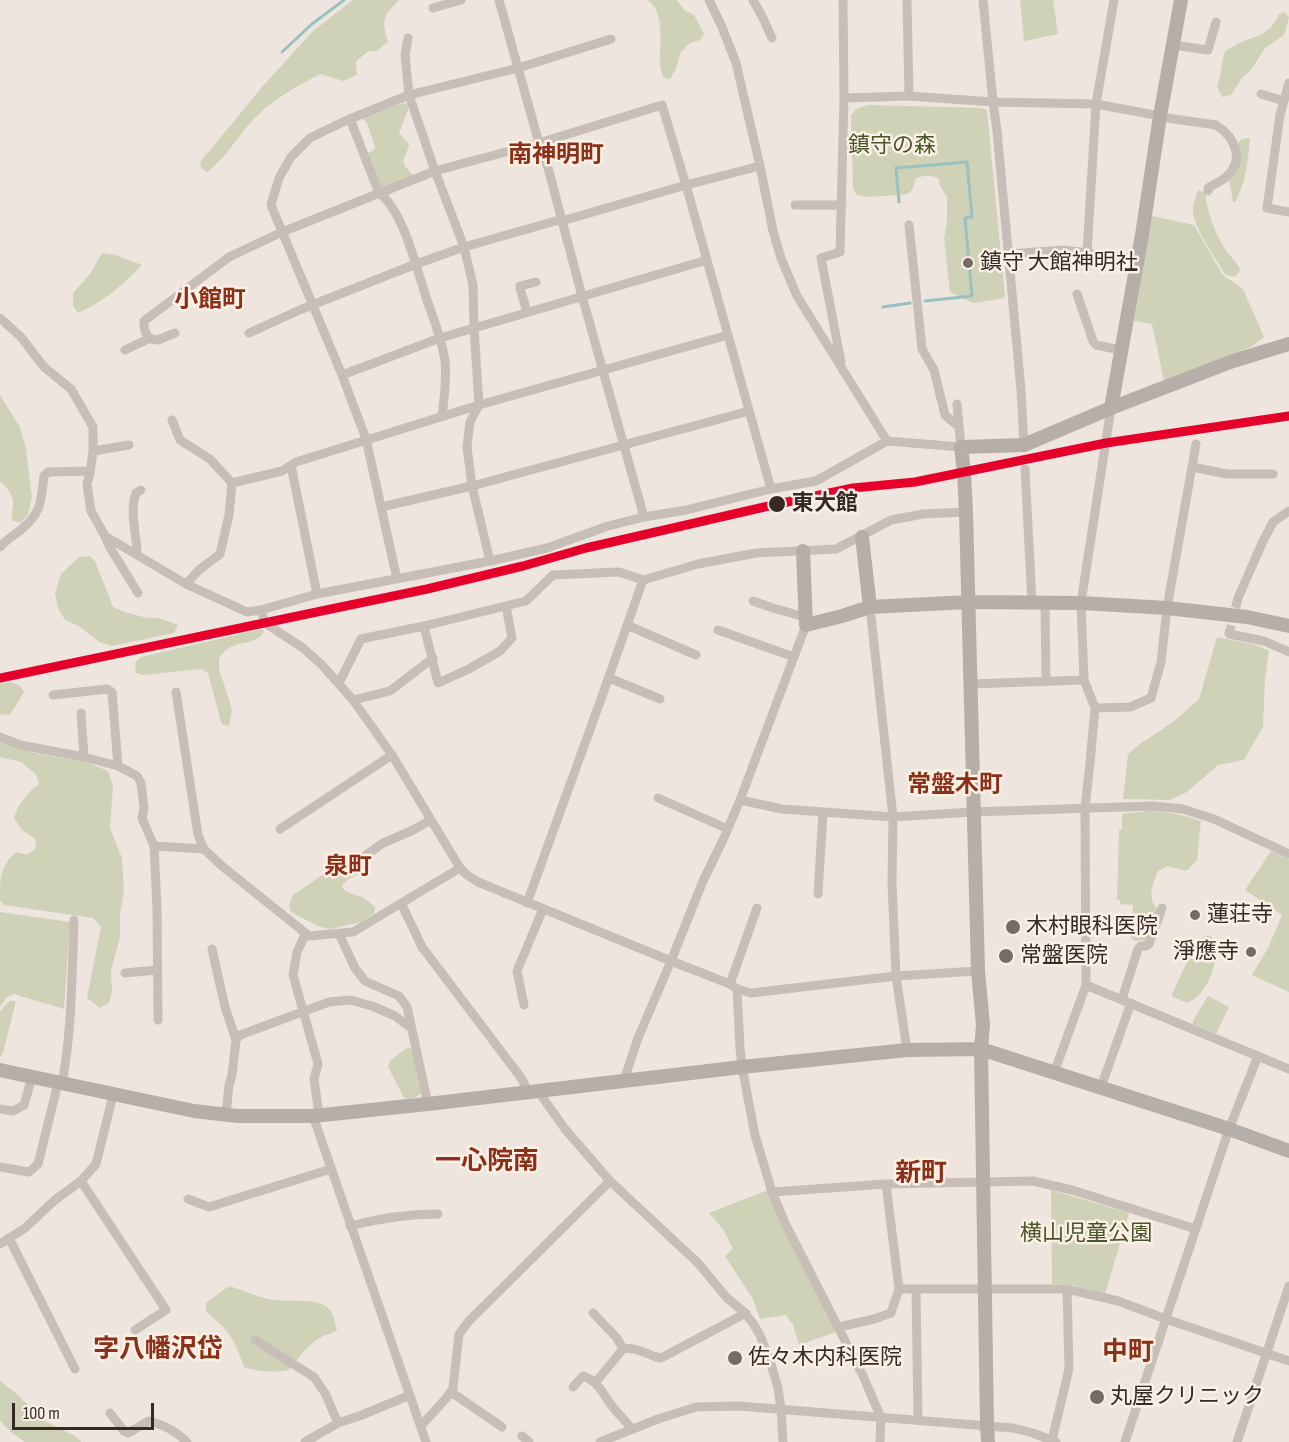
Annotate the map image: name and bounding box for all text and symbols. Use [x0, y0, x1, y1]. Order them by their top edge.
park label: 鎮守の森 [848, 133, 936, 159]
district label: 南神明町 [508, 142, 604, 170]
place label: 鎮守 大館神明社 [980, 250, 1137, 276]
marker: 鎮守 大館神明社 [961, 256, 975, 270]
district label: 小館町 [174, 287, 246, 315]
place label: 東大館 [792, 491, 858, 517]
marker: 東大館 [767, 494, 787, 514]
district label: 常盤木町 [907, 772, 1003, 800]
district label: 泉町 [324, 854, 372, 882]
place label: 蓮荘寺 [1207, 902, 1273, 928]
marker: 蓮荘寺 [1188, 908, 1202, 922]
place label: 木村眼科医院 [1026, 914, 1158, 940]
marker: 木村眼科医院 [1004, 918, 1022, 936]
place label: 淨應寺 [1173, 939, 1239, 965]
place label: 常盤医院 [1020, 943, 1108, 969]
marker: 淨應寺 [1244, 945, 1258, 959]
marker: 常盤医院 [997, 947, 1015, 965]
district label: 一心院南 [435, 1146, 539, 1178]
district label: 新町 [895, 1158, 947, 1190]
park label: 横山児童公園 [1020, 1221, 1152, 1247]
district label: 字八幡沢岱 [93, 1334, 223, 1366]
district label: 中町 [1102, 1337, 1154, 1369]
place label: 佐々木内科医院 [748, 1345, 902, 1371]
marker: 佐々木内科医院 [726, 1349, 744, 1367]
place label: 丸屋クリニック [1110, 1384, 1264, 1410]
marker: 丸屋クリニック [1088, 1388, 1106, 1406]
scale bar [15, 1391, 158, 1429]
text: 100 m [23, 1403, 60, 1424]

